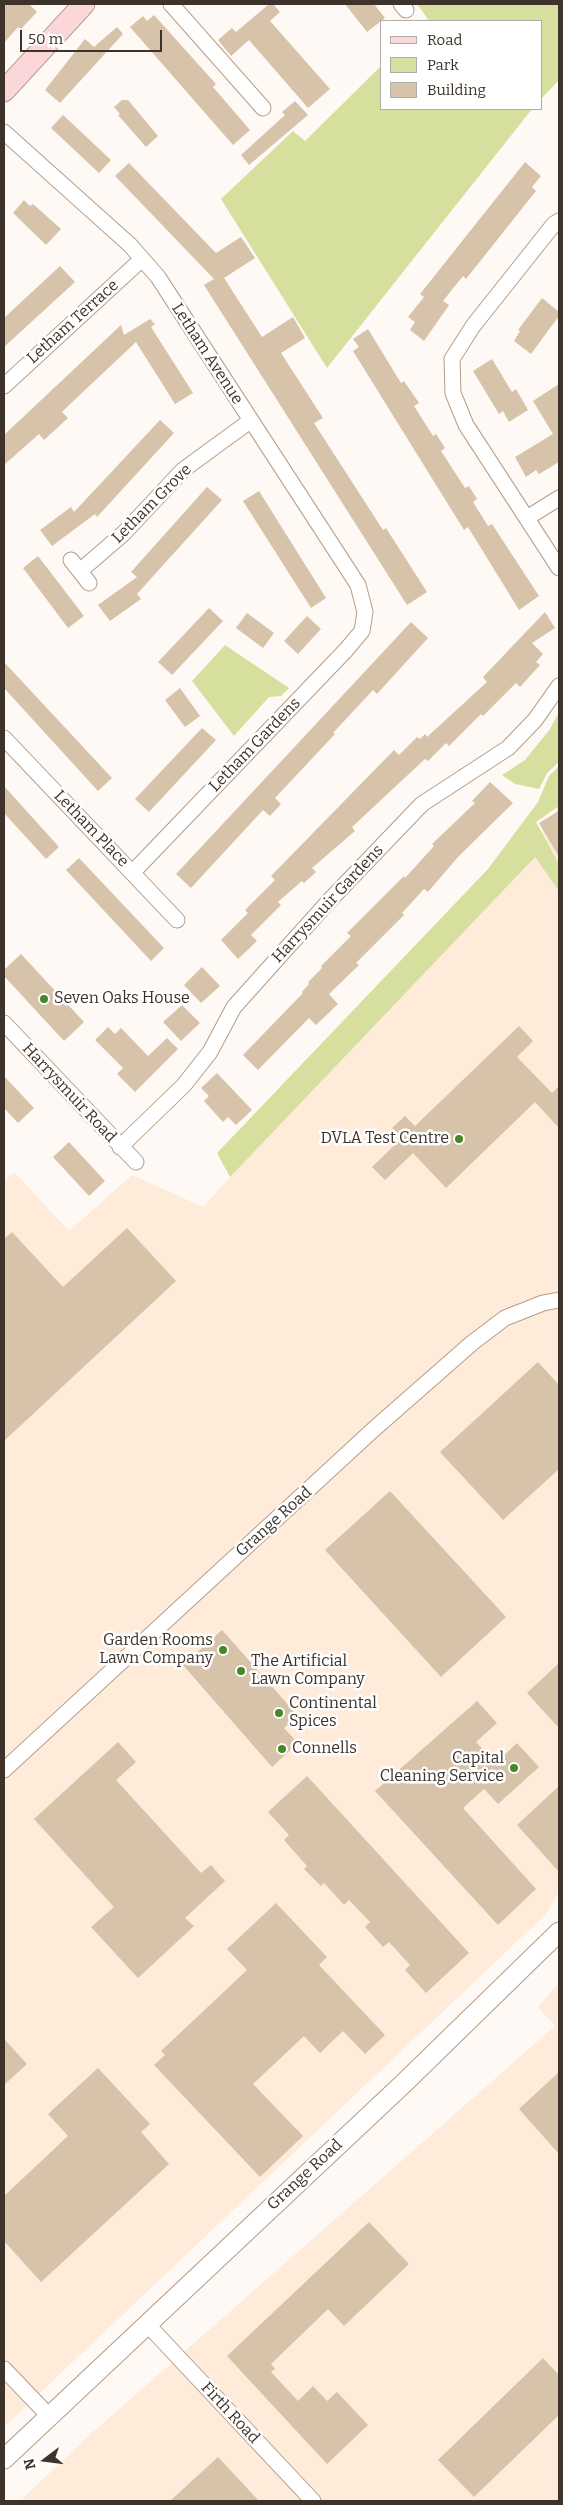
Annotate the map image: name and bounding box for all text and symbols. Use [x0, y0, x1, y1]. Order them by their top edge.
scale bar [22, 20, 165, 52]
legend [380, 20, 543, 110]
text: 50 m [28, 30, 63, 48]
text: Road [427, 31, 462, 49]
text: Park [427, 56, 459, 74]
text: Building [427, 81, 486, 99]
street label: Letham Terrace [23, 276, 123, 368]
street label: Letham Avenue [167, 300, 247, 408]
street label: Letham Grove [108, 460, 196, 548]
street label: Letham Gardens [205, 694, 305, 796]
street label: Letham Place [50, 787, 132, 871]
street label: Harrysmuir Gardens [268, 841, 388, 967]
place label: Seven Oaks House [54, 989, 190, 1009]
marker: Seven Oaks House [38, 993, 50, 1005]
street label: Harrysmuir Road [18, 1039, 120, 1147]
place label: DVLA Test Centre [320, 1129, 449, 1149]
marker: DVLA Test Centre [453, 1133, 465, 1145]
street label: Grange Road [232, 1483, 316, 1561]
place label: Garden Rooms Lawn Company [99, 1631, 213, 1669]
marker: Garden Rooms Lawn Company [217, 1644, 229, 1656]
place label: The Artificial Lawn Company [251, 1652, 365, 1690]
marker: The Artificial Lawn Company [235, 1665, 247, 1677]
place label: Continental Spices [289, 1694, 377, 1732]
marker: Continental Spices [273, 1707, 285, 1719]
place label: Connells [292, 1739, 357, 1759]
marker: Connells [276, 1743, 288, 1755]
place label: Capital Cleaning Service [380, 1749, 504, 1787]
marker: Capital Cleaning Service [508, 1762, 520, 1774]
street label: Grange Road [264, 2135, 346, 2215]
street label: Firth Road [197, 2378, 263, 2448]
north arrow [20, 2435, 70, 2485]
text: N [20, 2457, 40, 2471]

